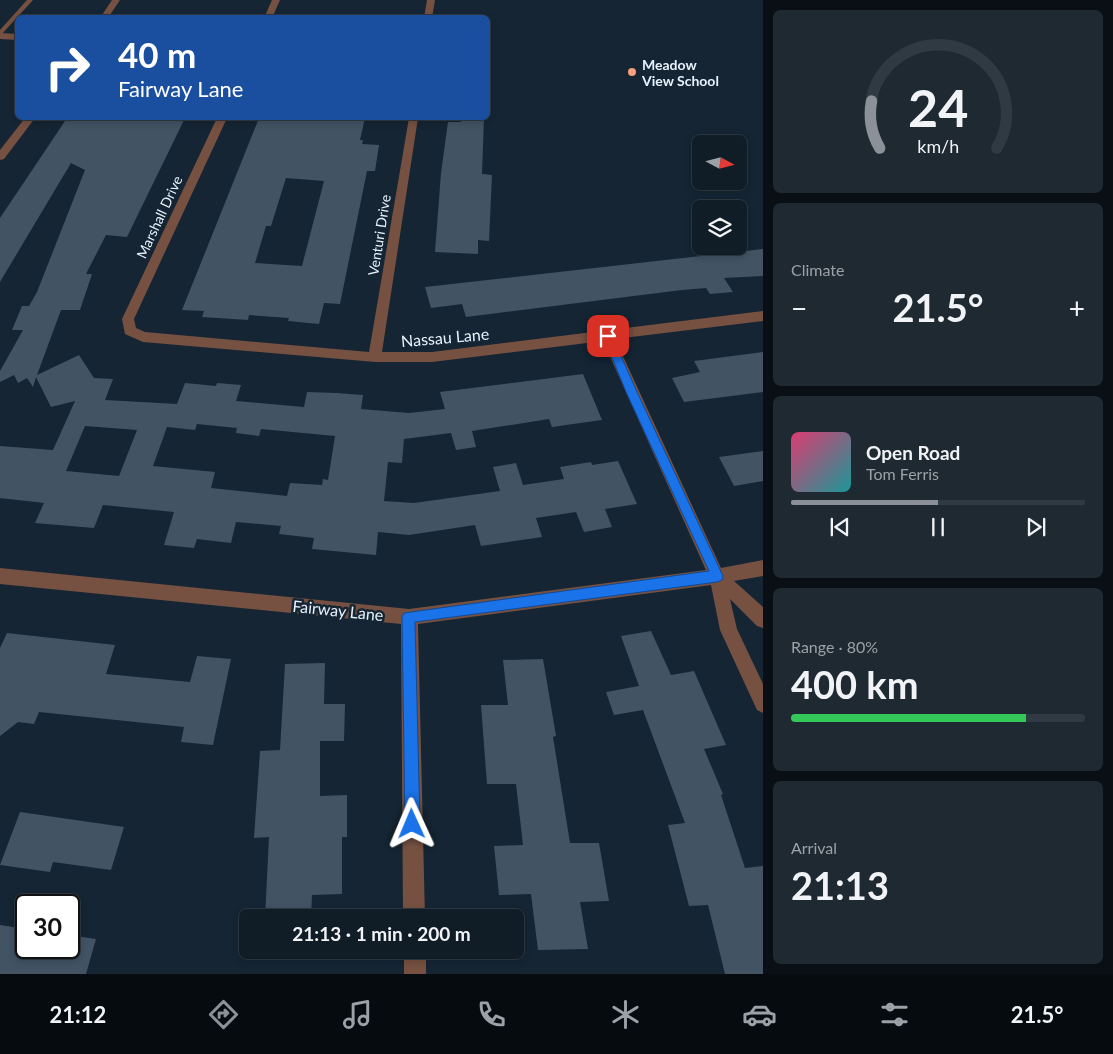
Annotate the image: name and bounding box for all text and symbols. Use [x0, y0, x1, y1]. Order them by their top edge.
text: 40 m [118, 33, 196, 75]
icon: right [35, 35, 100, 100]
place label: Meadow View School [641, 56, 719, 89]
marker: Meadow View School [626, 66, 638, 78]
text: Fairway Lane [118, 75, 243, 102]
text: 24 [908, 76, 968, 138]
north arrow [692, 135, 748, 190]
map controls [692, 135, 747, 255]
text: km/h [917, 135, 959, 157]
street label: Marshall Drive [132, 173, 186, 261]
street label: Venturi Drive [364, 193, 394, 277]
button: layers [692, 200, 747, 255]
text: Climate [791, 260, 844, 279]
text: 21.5° [893, 284, 983, 330]
text: − [791, 291, 807, 325]
text: + [1069, 291, 1085, 325]
pin [587, 315, 629, 357]
icon: arrive [594, 322, 622, 350]
street label: Nassau Lane [400, 324, 490, 350]
text: Open Road [866, 441, 960, 464]
text: Tom Ferris [866, 464, 939, 483]
icon: previous [826, 513, 854, 541]
icon: pause [924, 513, 952, 541]
icon: next [1022, 513, 1050, 541]
street label: Fairway Lane [292, 596, 384, 624]
text: Range · 80% [791, 637, 878, 656]
text: 400 km [791, 661, 919, 707]
position arrow [385, 797, 437, 849]
text: Arrival [791, 838, 837, 857]
text: 21:13 [791, 862, 889, 908]
speed limit sign: 30 [15, 894, 80, 959]
text: 21:13 · 1 min · 200 m [292, 922, 471, 945]
icon: directions [206, 997, 241, 1032]
icon: music [340, 997, 375, 1032]
icon: phone [474, 997, 509, 1032]
icon: climate [608, 997, 643, 1032]
icon: car [742, 997, 777, 1032]
icon: filters [877, 997, 912, 1032]
text: 21:12 [50, 1001, 106, 1028]
text: 21.5° [1011, 1001, 1063, 1028]

